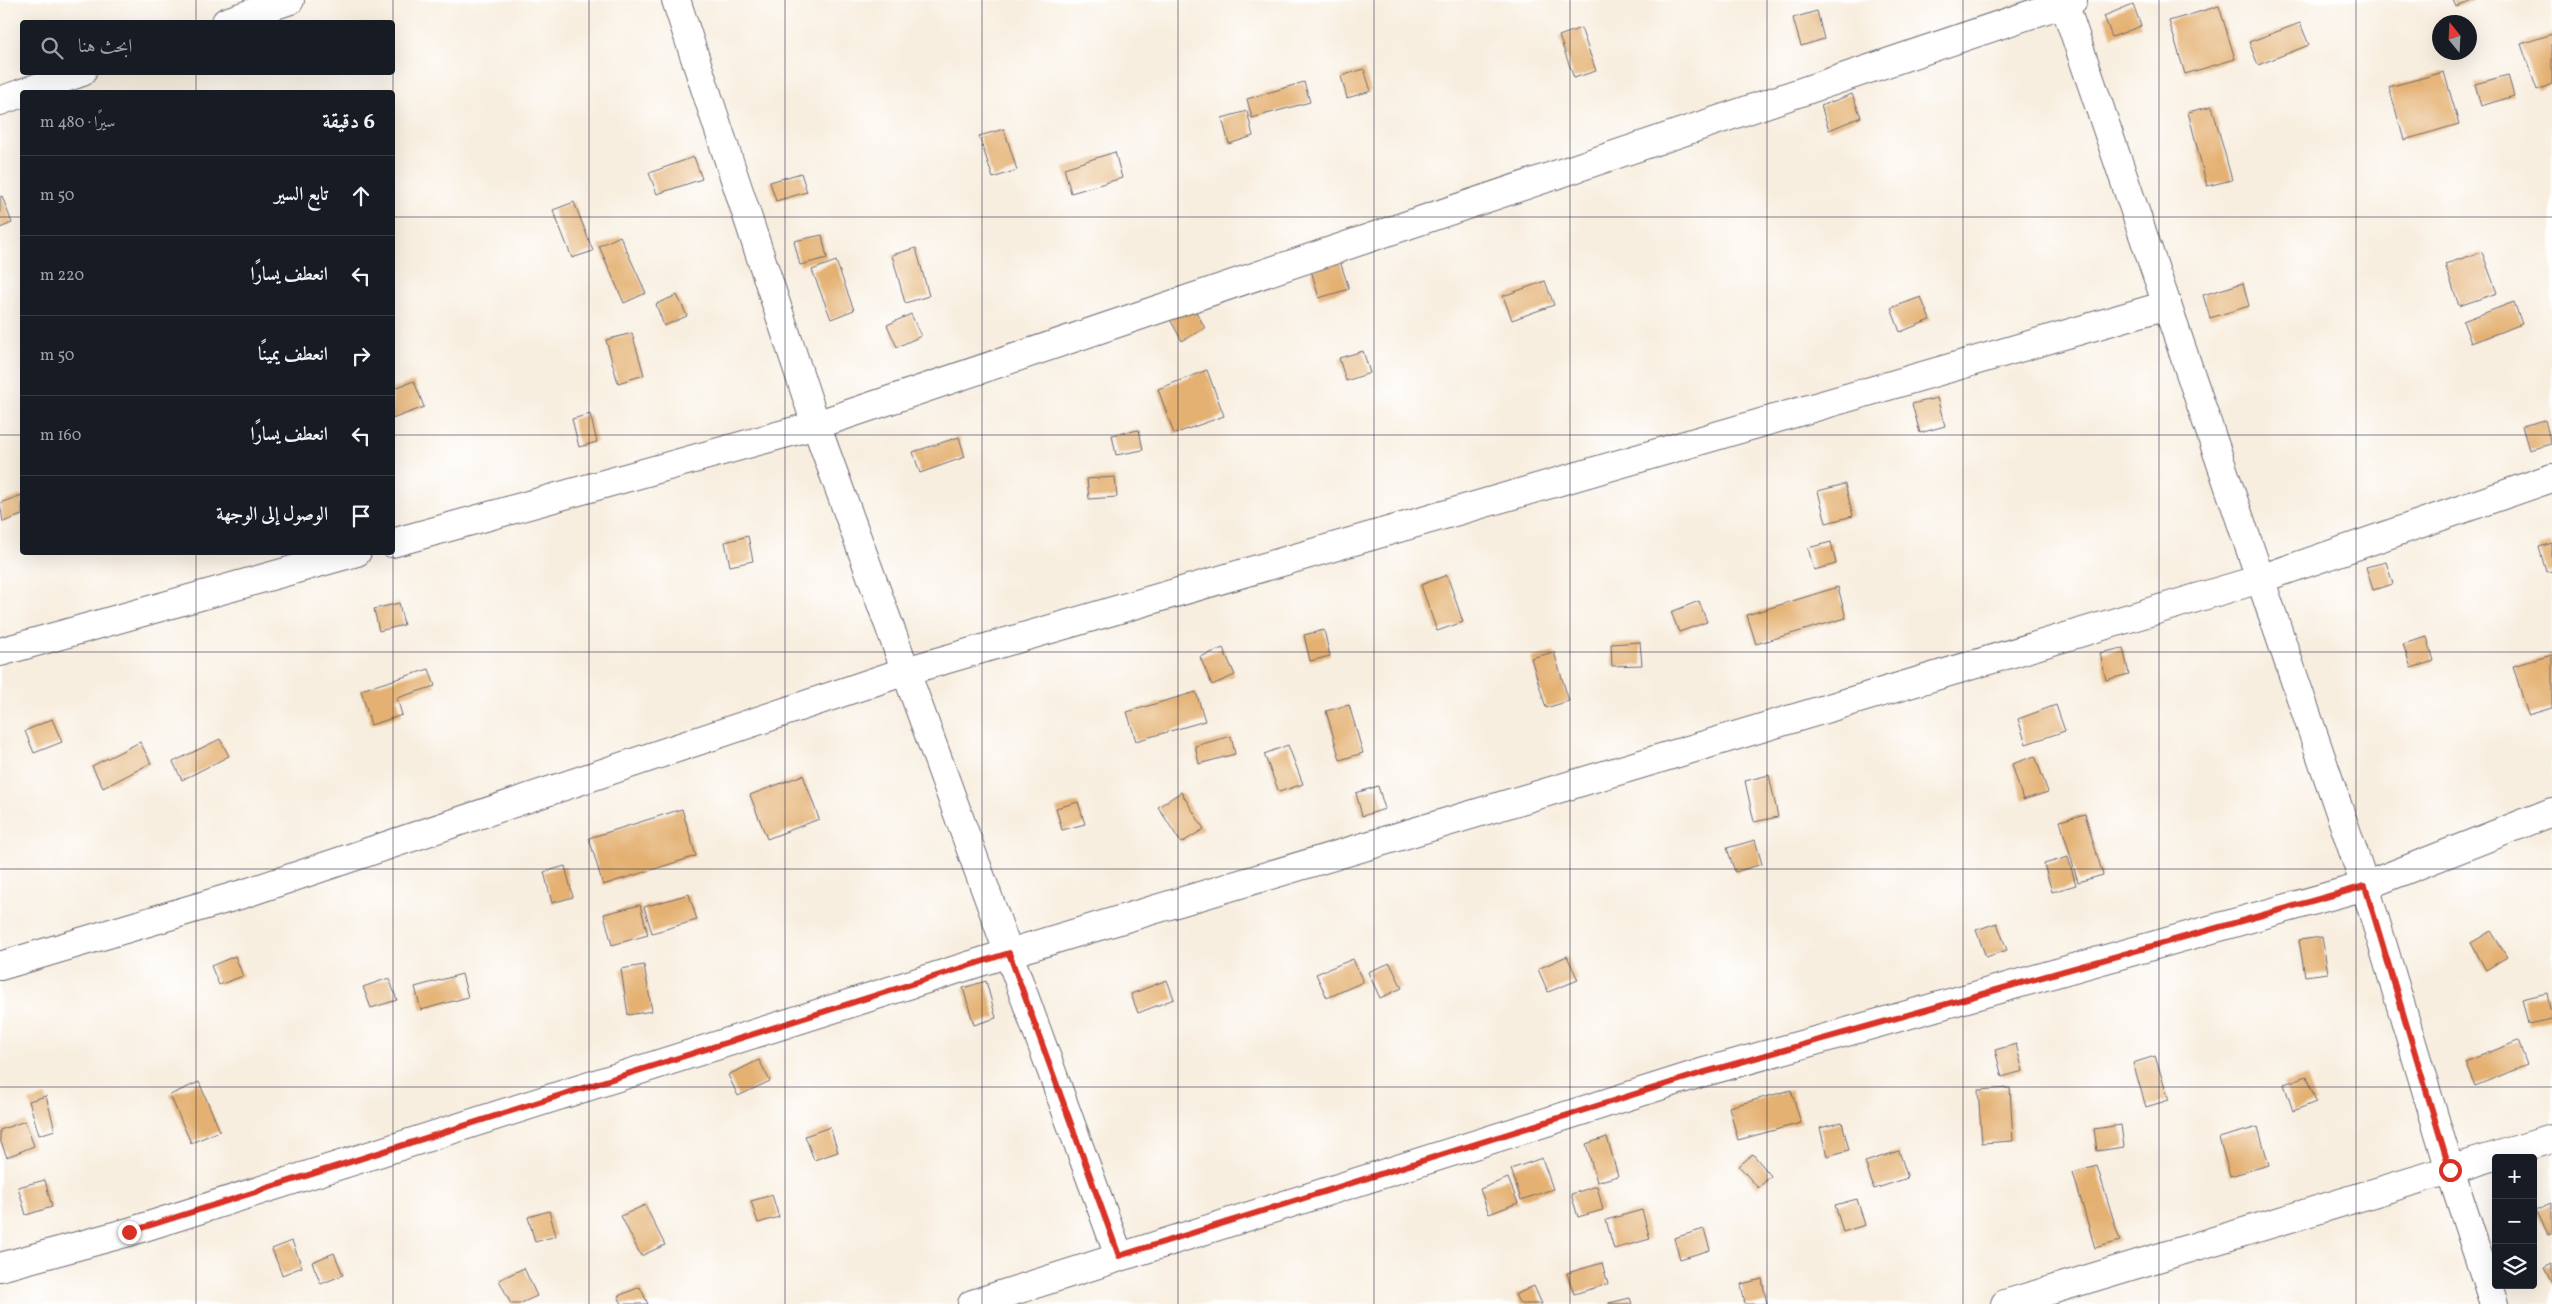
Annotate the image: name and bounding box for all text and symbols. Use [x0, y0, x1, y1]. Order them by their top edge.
north arrow [2432, 15, 2477, 60]
search box [20, 20, 395, 75]
icon: search [38, 34, 66, 62]
text: ابحث هنا [78, 34, 132, 60]
text: 6 دقيقة [323, 108, 375, 137]
text: سيرًا · 480 m [40, 112, 115, 134]
text: تابع السير [275, 182, 328, 208]
icon: ahead [347, 182, 375, 210]
text: 50 m [40, 185, 74, 207]
text: انعطف يسارًا [250, 262, 328, 288]
icon: left [347, 262, 375, 290]
text: 220 m [40, 265, 84, 287]
text: انعطف يمينًا [258, 342, 328, 368]
icon: right [347, 342, 375, 370]
text: 50 m [40, 345, 74, 367]
text: انعطف يسارًا [250, 422, 328, 448]
icon: left [347, 422, 375, 450]
text: 160 m [40, 425, 81, 447]
text: الوصول إلى الوجهة [216, 502, 328, 528]
icon: arrive [347, 502, 375, 530]
map controls [2492, 1154, 2537, 1289]
button: + [2492, 1154, 2537, 1199]
route start [2439, 1159, 2462, 1182]
button: − [2492, 1199, 2537, 1244]
route end [118, 1221, 141, 1244]
button: layers [2492, 1244, 2537, 1289]

